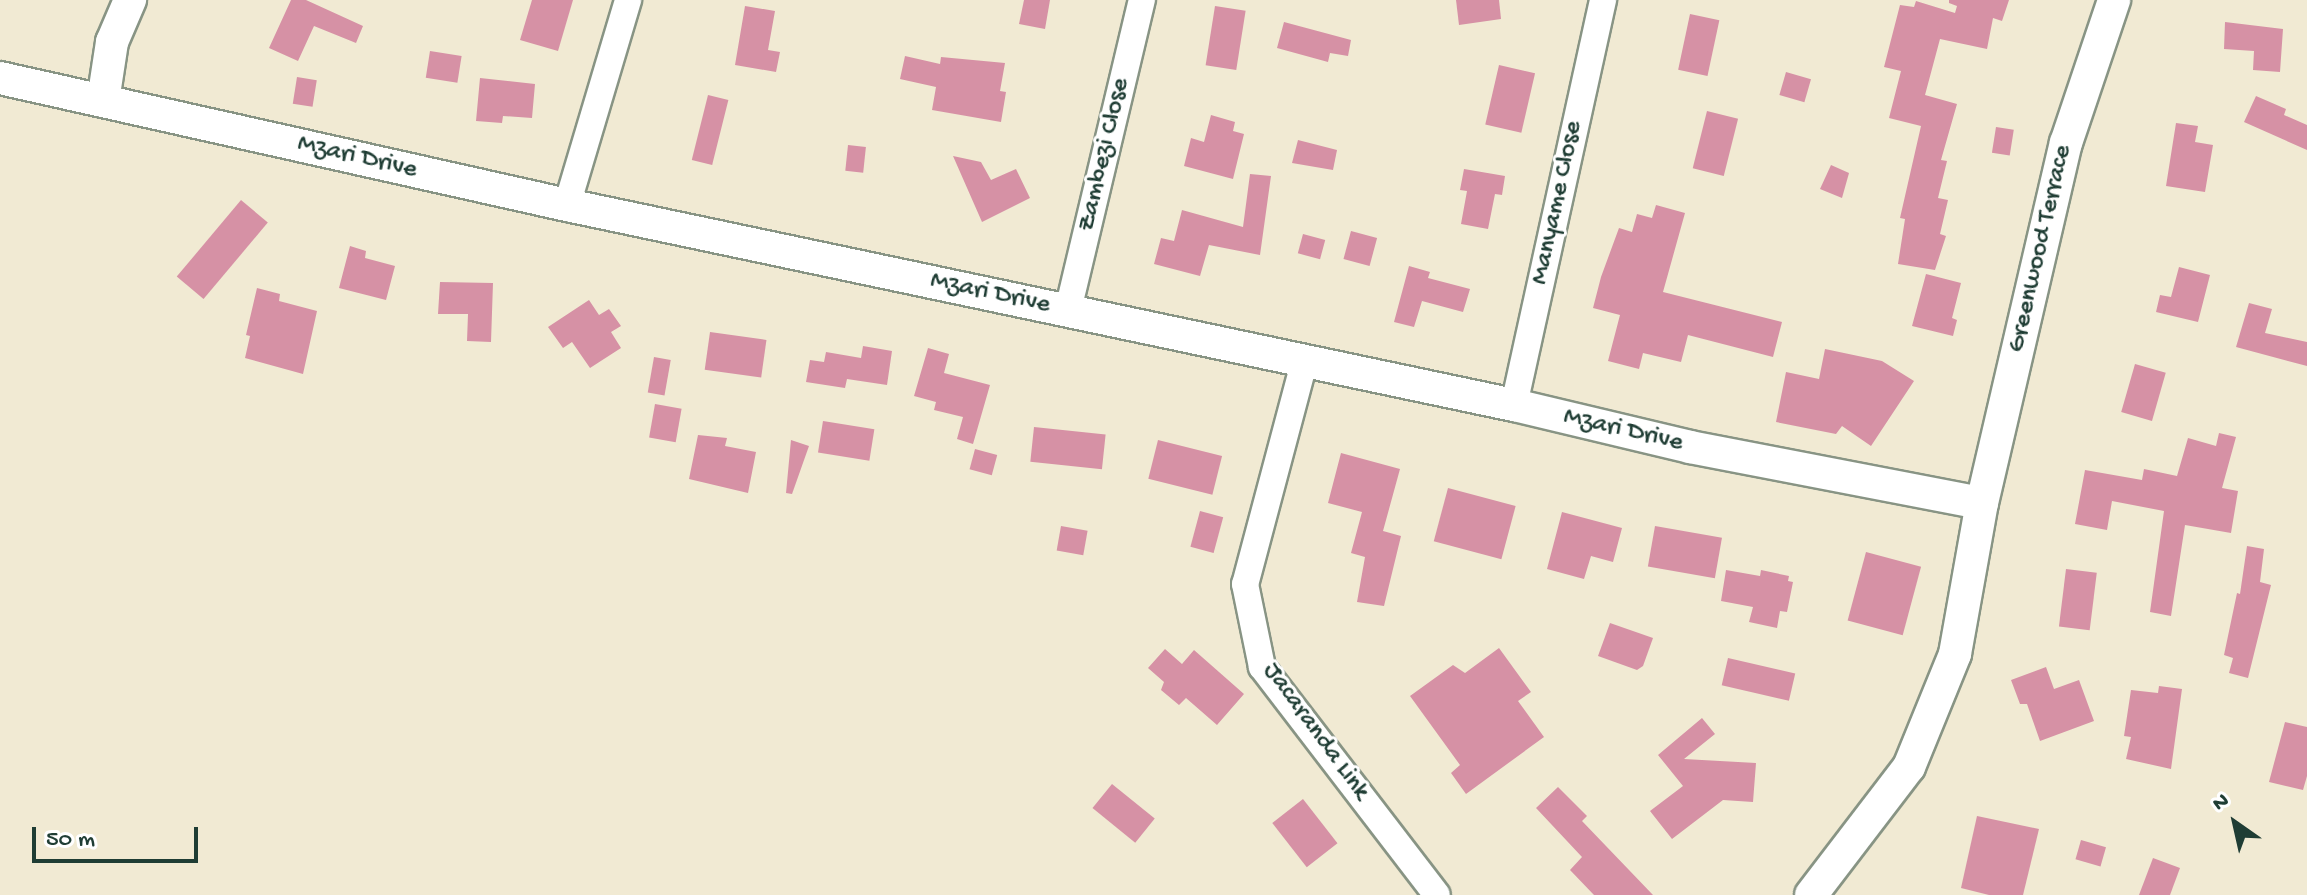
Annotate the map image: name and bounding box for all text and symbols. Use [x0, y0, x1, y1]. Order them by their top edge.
street label: Zambezi Close [1072, 75, 1138, 235]
street label: Manyame Close [1525, 118, 1591, 288]
street label: Mzari Drive [294, 129, 420, 187]
street label: Greenwood Terrace [2002, 142, 2080, 356]
street label: Mzari Drive [927, 266, 1053, 322]
street label: Mzari Drive [1560, 402, 1686, 460]
street label: Jacaranda Link [1255, 657, 1375, 807]
north arrow [2195, 783, 2275, 863]
text: N [2208, 788, 2235, 818]
scale bar [36, 811, 202, 861]
text: 50 m [46, 826, 95, 855]

